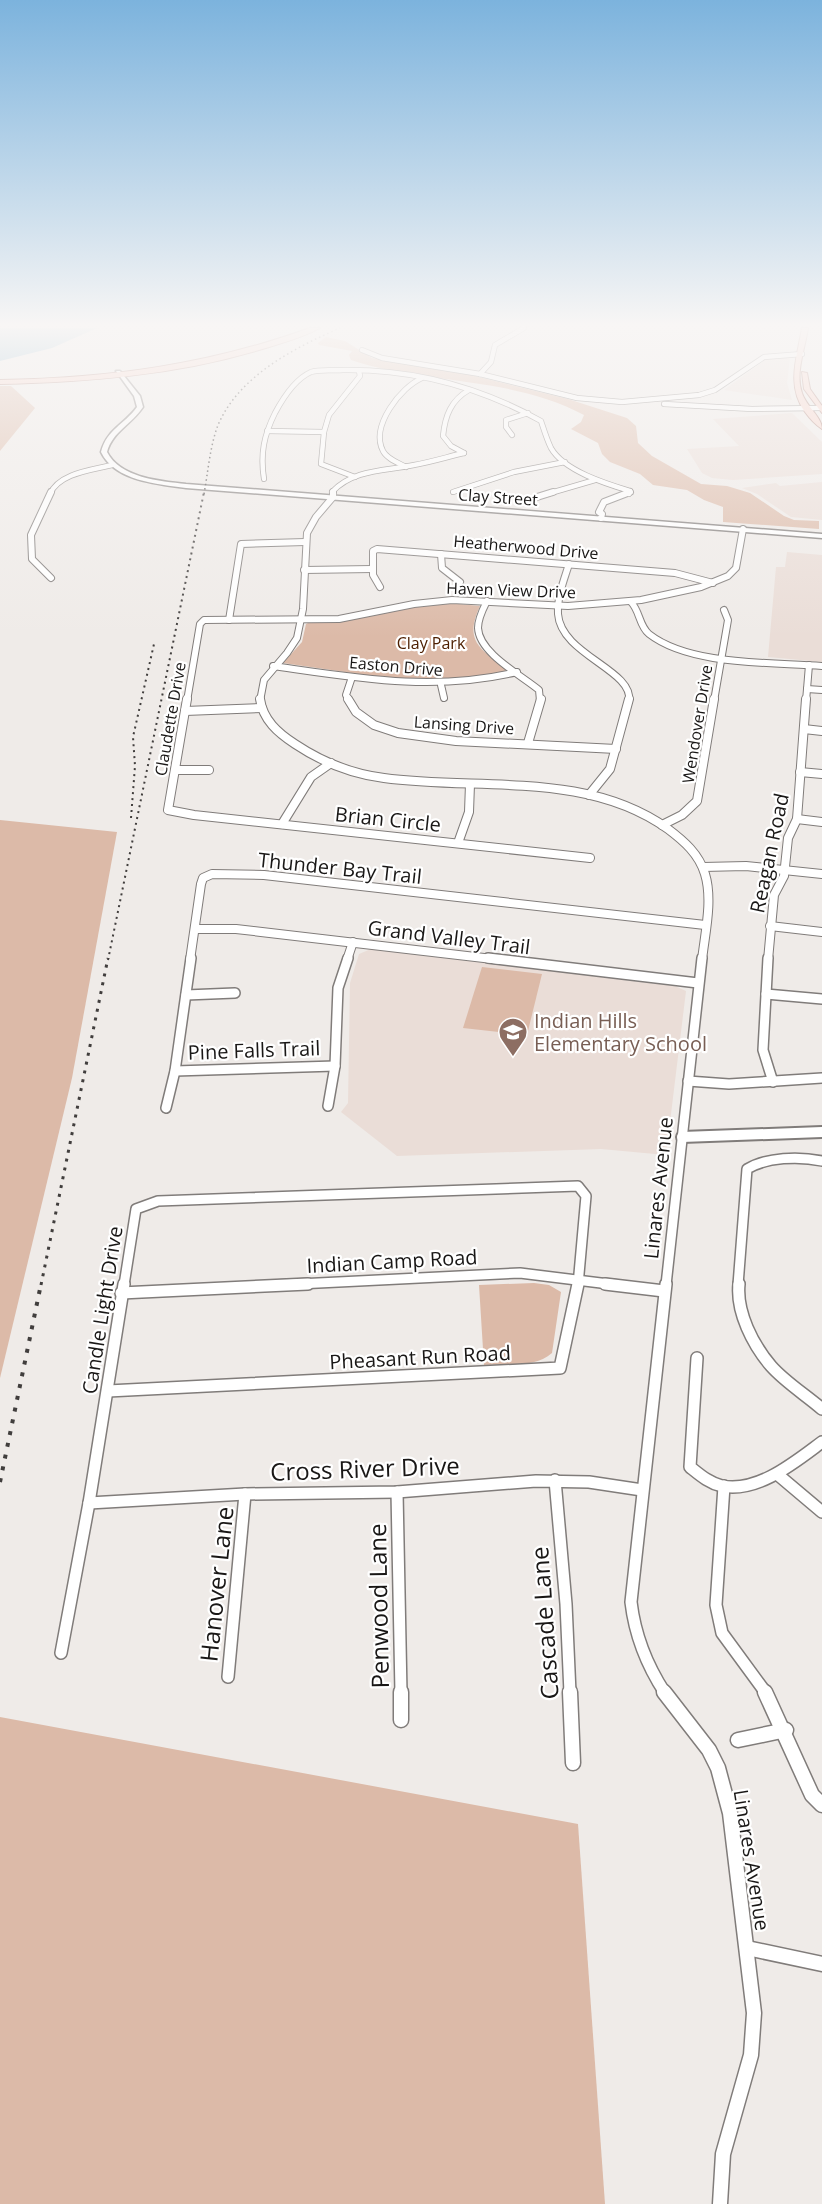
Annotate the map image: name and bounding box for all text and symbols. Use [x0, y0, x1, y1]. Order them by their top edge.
street label: Clay Street [457, 483, 539, 511]
street label: Heatherwood Drive [453, 530, 599, 564]
street label: Haven View Drive [446, 577, 576, 603]
park label: Clay Park [397, 632, 466, 654]
street label: Easton Drive [348, 651, 444, 681]
street label: Claudette Drive [149, 660, 191, 778]
street label: Wendover Drive [677, 663, 717, 785]
street label: Lansing Drive [413, 711, 515, 739]
street label: Reagan Road [743, 791, 795, 915]
street label: Brian Circle [334, 800, 442, 838]
street label: Thunder Bay Trail [257, 846, 423, 890]
street label: Grand Valley Trail [366, 914, 532, 960]
place label: Indian Hills Elementary School [534, 1007, 707, 1057]
school or university icon: Indian Hills Elementary School [497, 1016, 529, 1058]
street label: Pine Falls Trail [187, 1034, 321, 1066]
street label: Linares Avenue [637, 1116, 679, 1260]
street label: Candle Light Drive [75, 1224, 129, 1396]
street label: Indian Camp Road [306, 1243, 478, 1279]
street label: Pheasant Run Road [329, 1339, 511, 1375]
street label: Cross River Drive [270, 1448, 460, 1488]
street label: Hanover Lane [191, 1505, 241, 1663]
street label: Penwood Lane [360, 1523, 396, 1689]
street label: Cascade Lane [522, 1545, 566, 1701]
street label: Linares Avenue [728, 1787, 776, 1933]

